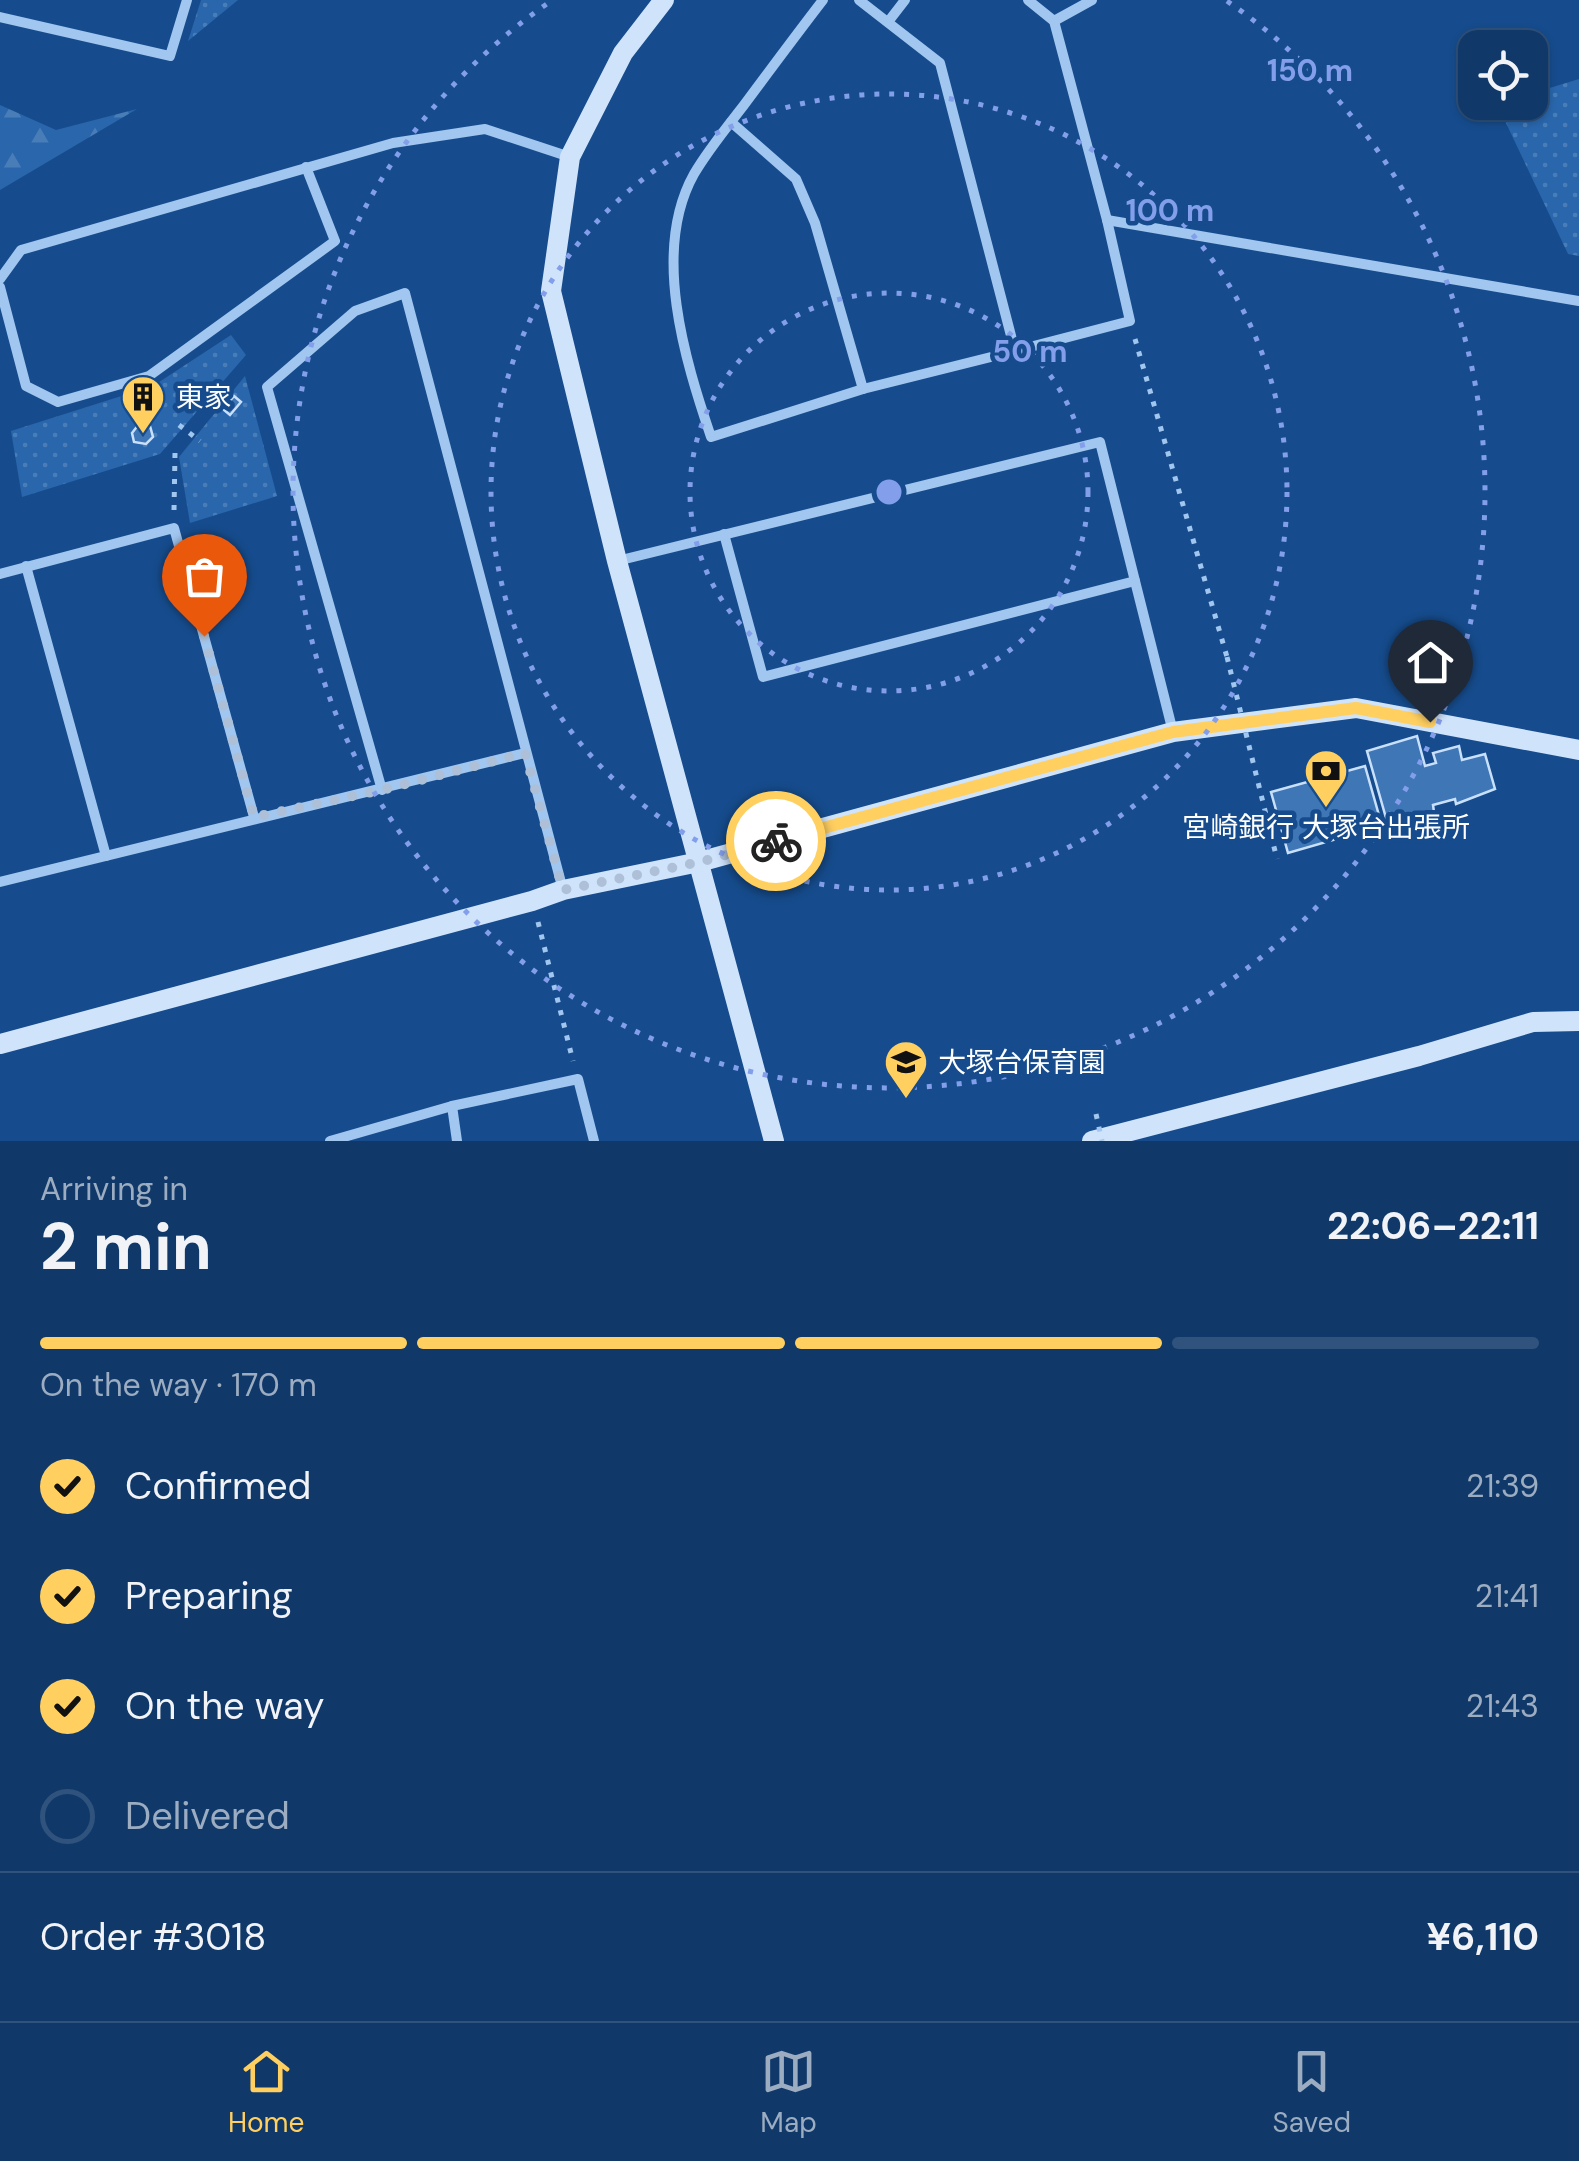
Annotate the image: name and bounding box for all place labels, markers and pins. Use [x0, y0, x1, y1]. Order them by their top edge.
building icon: 東家 [120, 374, 166, 435]
place label: 東家 [176, 379, 232, 416]
centre of rings [871, 474, 907, 510]
pin [162, 534, 247, 637]
pin [1388, 620, 1473, 723]
bank icon: 宮崎銀行 大塚台出張所 [1303, 748, 1349, 809]
place label: 宮崎銀行 大塚台出張所 [1182, 809, 1470, 846]
school or university icon: 大塚台保育園 [883, 1039, 929, 1100]
place label: 大塚台保育園 [938, 1044, 1106, 1081]

